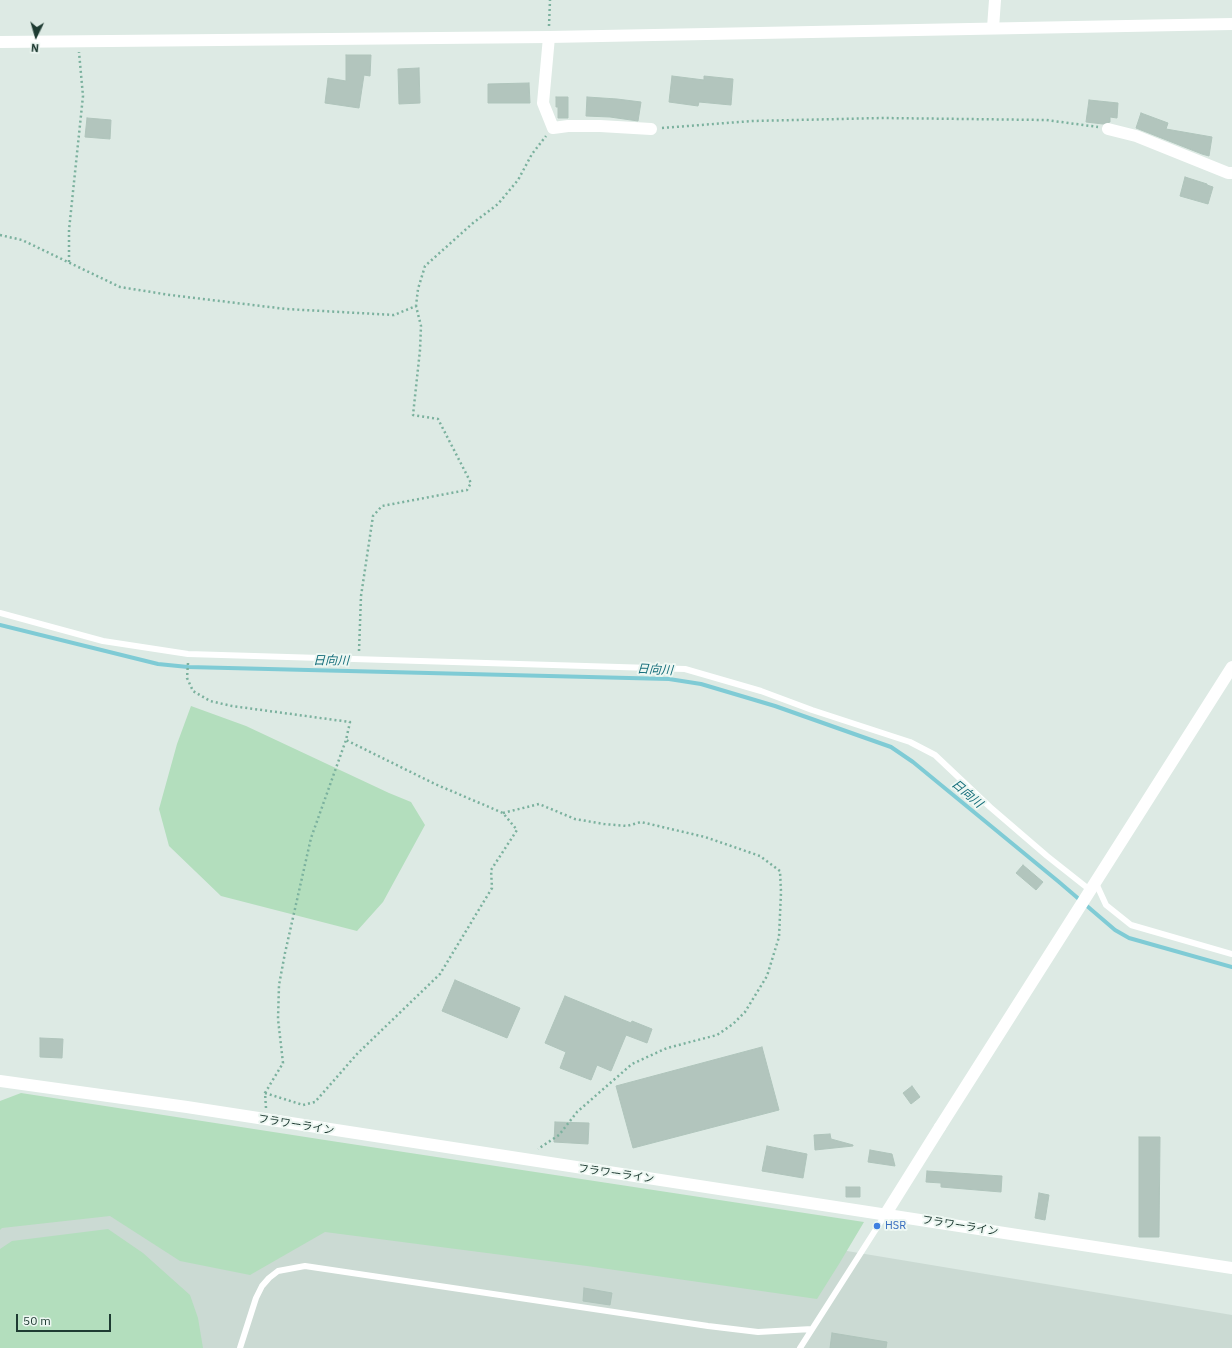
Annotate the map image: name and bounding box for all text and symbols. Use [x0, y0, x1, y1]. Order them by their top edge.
north arrow [16, 16, 56, 56]
text: N [30, 41, 40, 55]
water label: 日向川 [313, 653, 349, 669]
water label: 日向川 [637, 662, 673, 678]
water label: 日向川 [949, 777, 985, 811]
street label: フラワーライン [257, 1112, 335, 1138]
street label: フラワーライン [577, 1162, 655, 1186]
street label: フラワーライン [921, 1213, 999, 1239]
place label: HSR [885, 1219, 906, 1233]
marker: HSR [872, 1221, 882, 1231]
scale bar [18, 1306, 113, 1332]
text: 50 m [23, 1313, 51, 1328]

